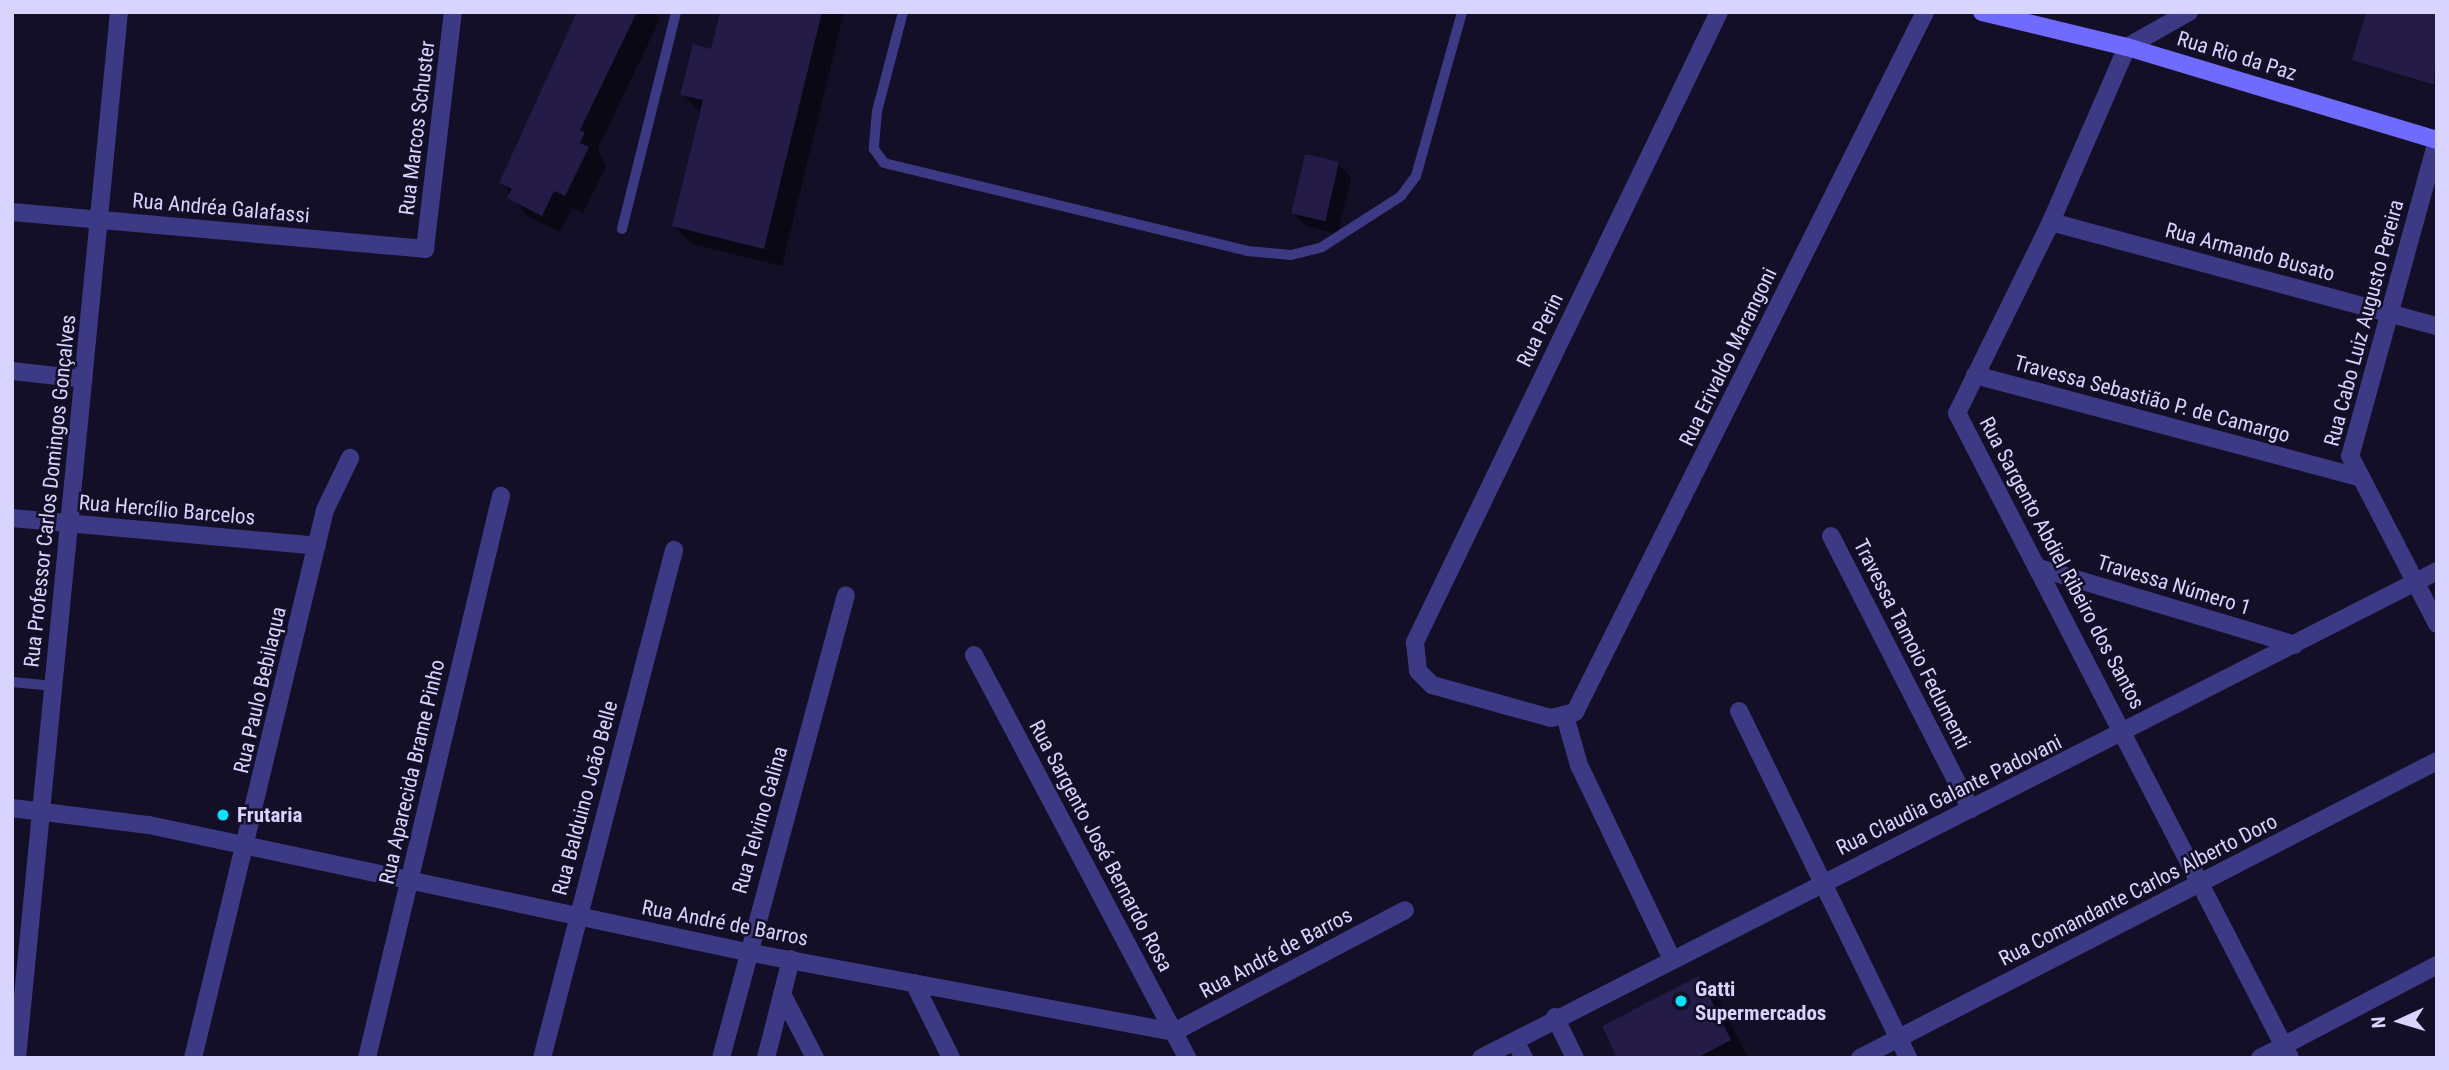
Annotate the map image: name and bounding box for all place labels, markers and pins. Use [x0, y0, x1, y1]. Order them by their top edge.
place label: Frutaria [237, 802, 302, 828]
marker: Frutaria [215, 807, 231, 823]
place label: Gatti Supermercados [1695, 976, 1826, 1026]
marker: Gatti Supermercados [1673, 993, 1689, 1009]

